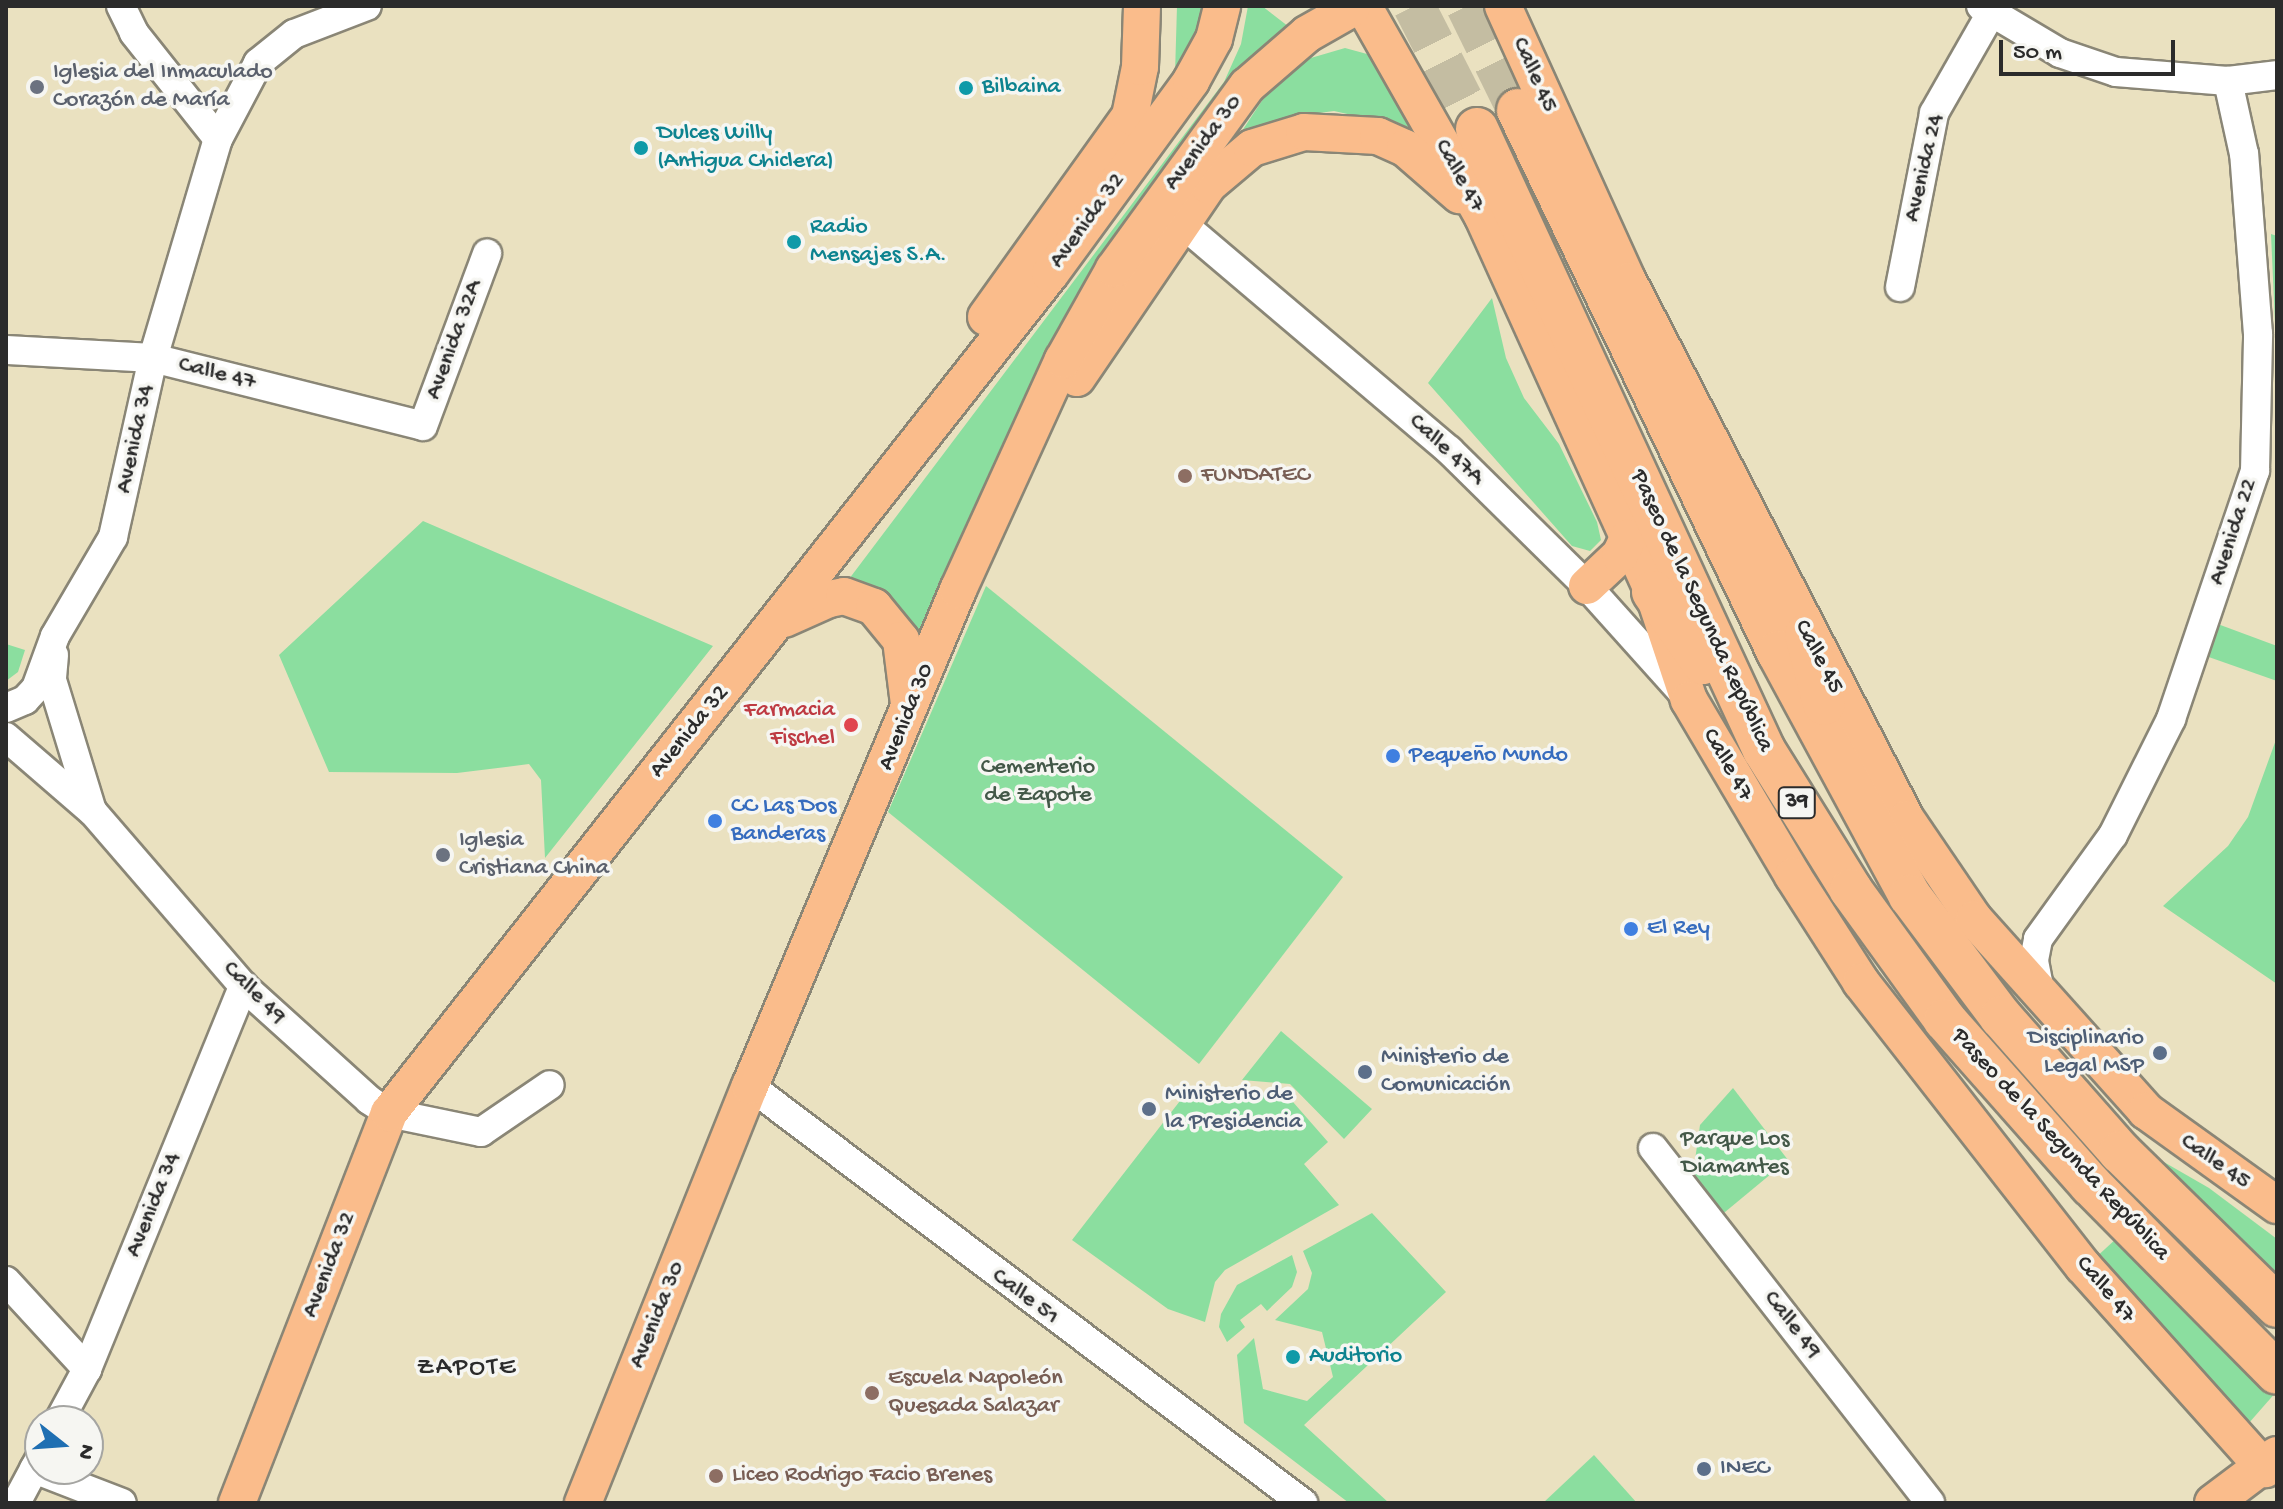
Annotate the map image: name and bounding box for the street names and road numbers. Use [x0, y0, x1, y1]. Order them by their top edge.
street label: Calle 45 [1505, 33, 1563, 117]
street label: Avenida 30 [1159, 89, 1249, 197]
street label: Avenida 24 [1899, 111, 1951, 225]
street label: Calle 47 [1427, 135, 1491, 217]
street label: Avenida 32 [1044, 168, 1132, 274]
street label: Avenida 32A [420, 276, 490, 404]
street label: Calle 47 [175, 350, 259, 398]
street label: Avenida 34 [110, 382, 162, 496]
street label: Calle 47A [1402, 408, 1490, 492]
street label: Paseo de la Segunda República [1623, 465, 1779, 757]
street label: Avenida 22 [2203, 475, 2265, 589]
street label: Calle 45 [1787, 615, 1849, 699]
street label: Avenida 30 [873, 659, 941, 775]
street label: Avenida 32 [644, 680, 736, 784]
street label: Calle 47 [1695, 724, 1759, 806]
road number: 39 [1777, 785, 1817, 821]
street label: Calle 49 [216, 955, 292, 1031]
street label: Paseo de la Segunda República [1944, 1023, 2176, 1267]
street label: Calle 45 [2174, 1128, 2256, 1196]
street label: Avenida 34 [120, 1148, 188, 1262]
street label: Avenida 32 [297, 1208, 363, 1322]
street label: Calle 47 [2069, 1251, 2141, 1329]
street label: Avenida 30 [624, 1257, 692, 1373]
street label: Calle 51 [985, 1262, 1065, 1332]
street label: Calle 49 [1757, 1285, 1827, 1365]

